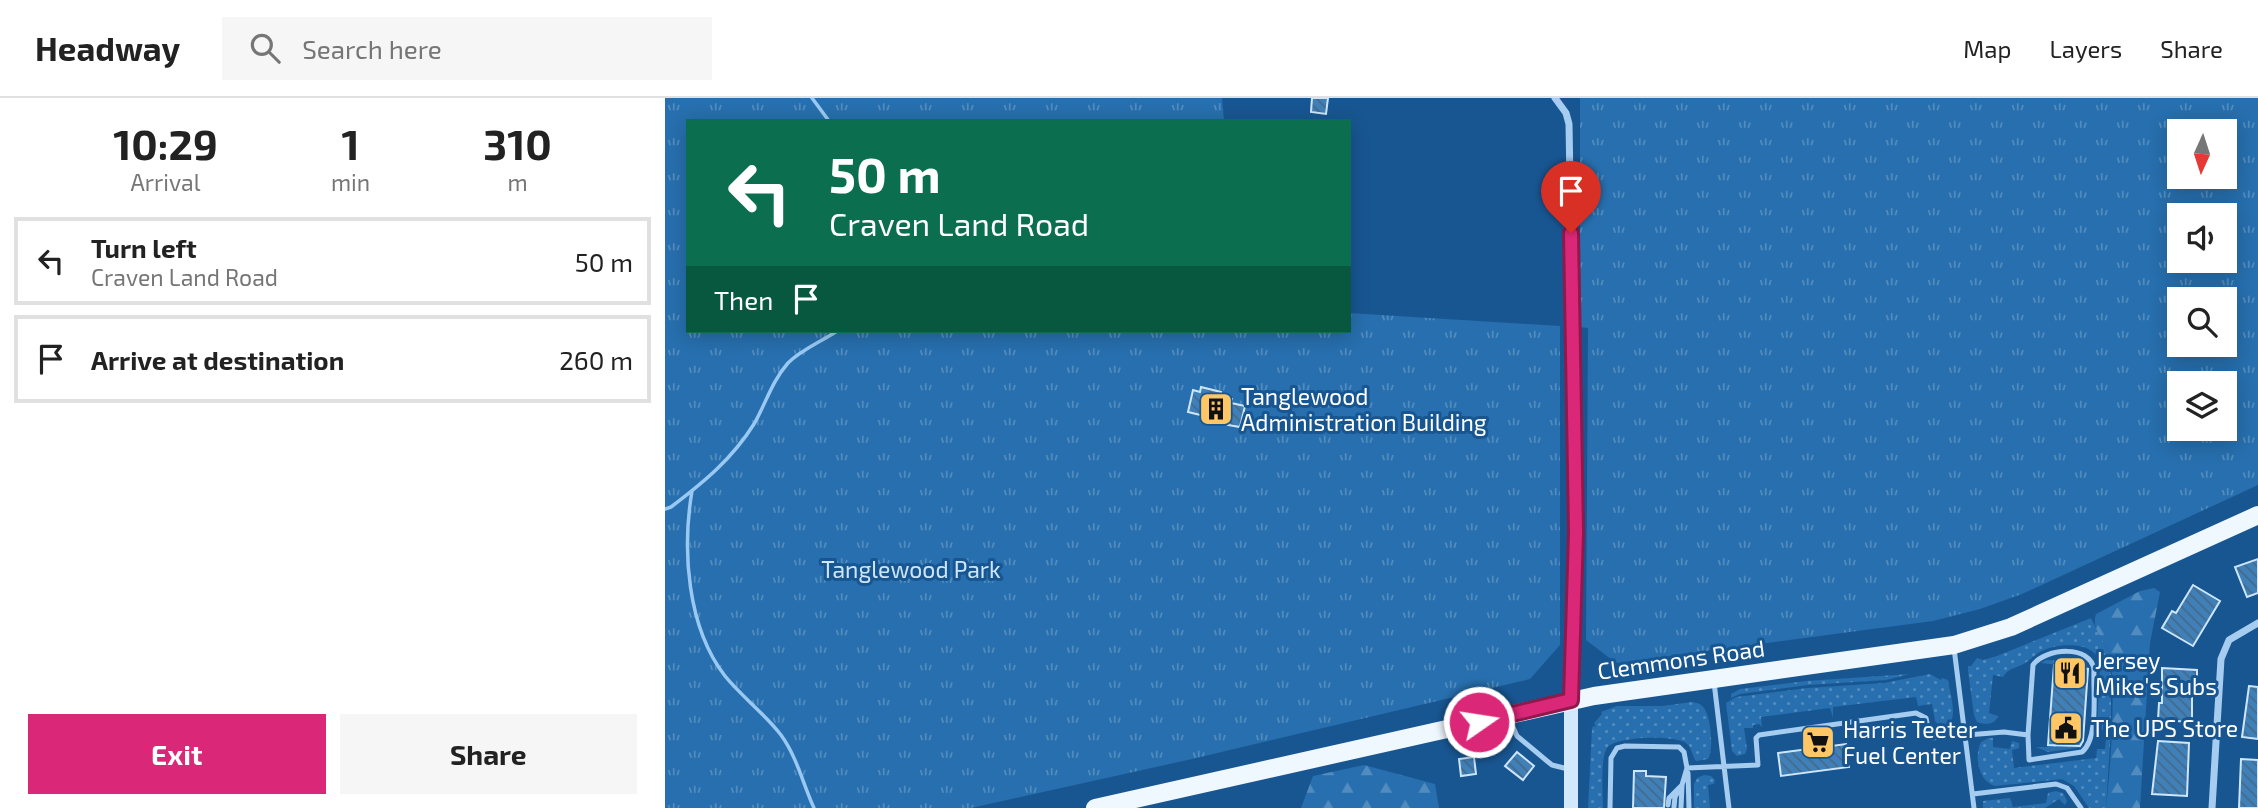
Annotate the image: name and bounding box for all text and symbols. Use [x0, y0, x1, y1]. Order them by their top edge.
search box [222, 17, 712, 80]
text: Headway [35, 28, 180, 68]
icon: search [246, 29, 284, 67]
text: Search here [302, 33, 442, 64]
text: Map [1963, 34, 2011, 63]
text: Layers [2049, 34, 2122, 63]
text: Share [2160, 34, 2223, 63]
text: 10:29 [113, 118, 218, 168]
text: 1 [342, 118, 360, 168]
text: 310 [483, 118, 552, 168]
north arrow [2167, 119, 2237, 189]
map controls [2167, 119, 2237, 441]
text: 50 m [829, 144, 941, 203]
icon: left [714, 147, 805, 238]
pin [1541, 161, 1601, 233]
text: Arrival [130, 168, 200, 196]
text: min [331, 168, 370, 196]
text: m [508, 168, 528, 196]
icon: arrive [1552, 172, 1590, 210]
button: sound [2167, 203, 2237, 273]
text: Craven Land Road [829, 204, 1089, 242]
text: Turn left [91, 232, 197, 263]
icon: left [32, 242, 70, 280]
text: 50 m [575, 246, 633, 277]
text: Craven Land Road [91, 263, 278, 291]
icon: arrive [787, 280, 825, 318]
text: Then [714, 284, 773, 315]
button: search [2167, 287, 2237, 357]
icon: arrive [32, 340, 70, 378]
text: Arrive at destination [91, 344, 344, 375]
text: 260 m [559, 344, 633, 375]
button: layers [2167, 371, 2237, 441]
place label: Tanglewood Administration Building [1241, 382, 1487, 436]
building icon: Tanglewood Administration Building [1197, 390, 1235, 428]
park label: Tanglewood Park [821, 555, 1001, 583]
street label: Clemmons Road [1595, 633, 1767, 685]
place label: Jersey Mike's Subs [2095, 646, 2217, 700]
restaurant icon: Jersey Mike's Subs [2051, 654, 2089, 692]
position arrow [1442, 685, 1516, 759]
public building icon: The UPS Store [2047, 709, 2085, 747]
button: Exit [28, 714, 326, 794]
button: Share [340, 714, 637, 794]
place label: The UPS Store [2091, 714, 2238, 742]
place label: Harris Teeter Fuel Center [1843, 715, 1977, 769]
supermarket icon: Harris Teeter Fuel Center [1799, 723, 1837, 761]

